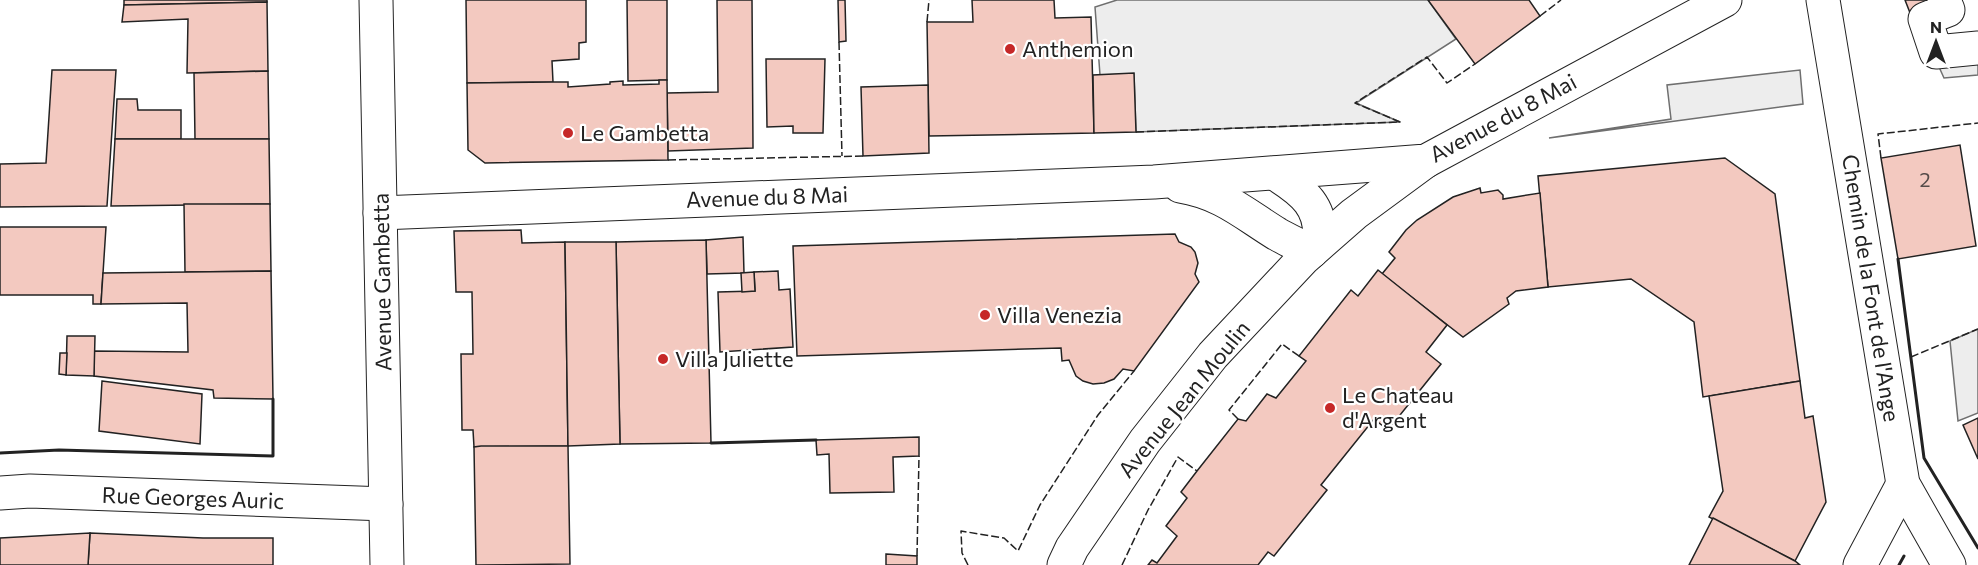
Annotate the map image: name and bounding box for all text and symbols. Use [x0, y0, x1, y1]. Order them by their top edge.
north arrow [1906, 12, 1966, 72]
text: N [1930, 17, 1942, 36]
place label: Anthemion [1022, 35, 1134, 62]
marker: Anthemion [1003, 42, 1017, 56]
street label: Avenue du 8 Mai [1425, 68, 1581, 168]
place label: Le Gambetta [580, 119, 709, 146]
marker: Le Gambetta [561, 126, 575, 140]
street label: Chemin de la Font de l'Ange [1837, 152, 1906, 424]
house number: 2 [1919, 167, 1931, 191]
street label: Avenue du 8 Mai [685, 180, 849, 213]
street label: Avenue Gambetta [366, 193, 397, 371]
place label: Villa Venezia [997, 301, 1122, 328]
marker: Villa Venezia [978, 308, 992, 322]
street label: Avenue Jean Moulin [1112, 315, 1255, 483]
place label: Villa Juliette [675, 345, 794, 372]
marker: Villa Juliette [656, 352, 670, 366]
place label: Le Chateau d'Argent [1342, 381, 1454, 433]
marker: Le Chateau d'Argent [1323, 401, 1337, 415]
street label: Rue Georges Auric [101, 481, 285, 514]

